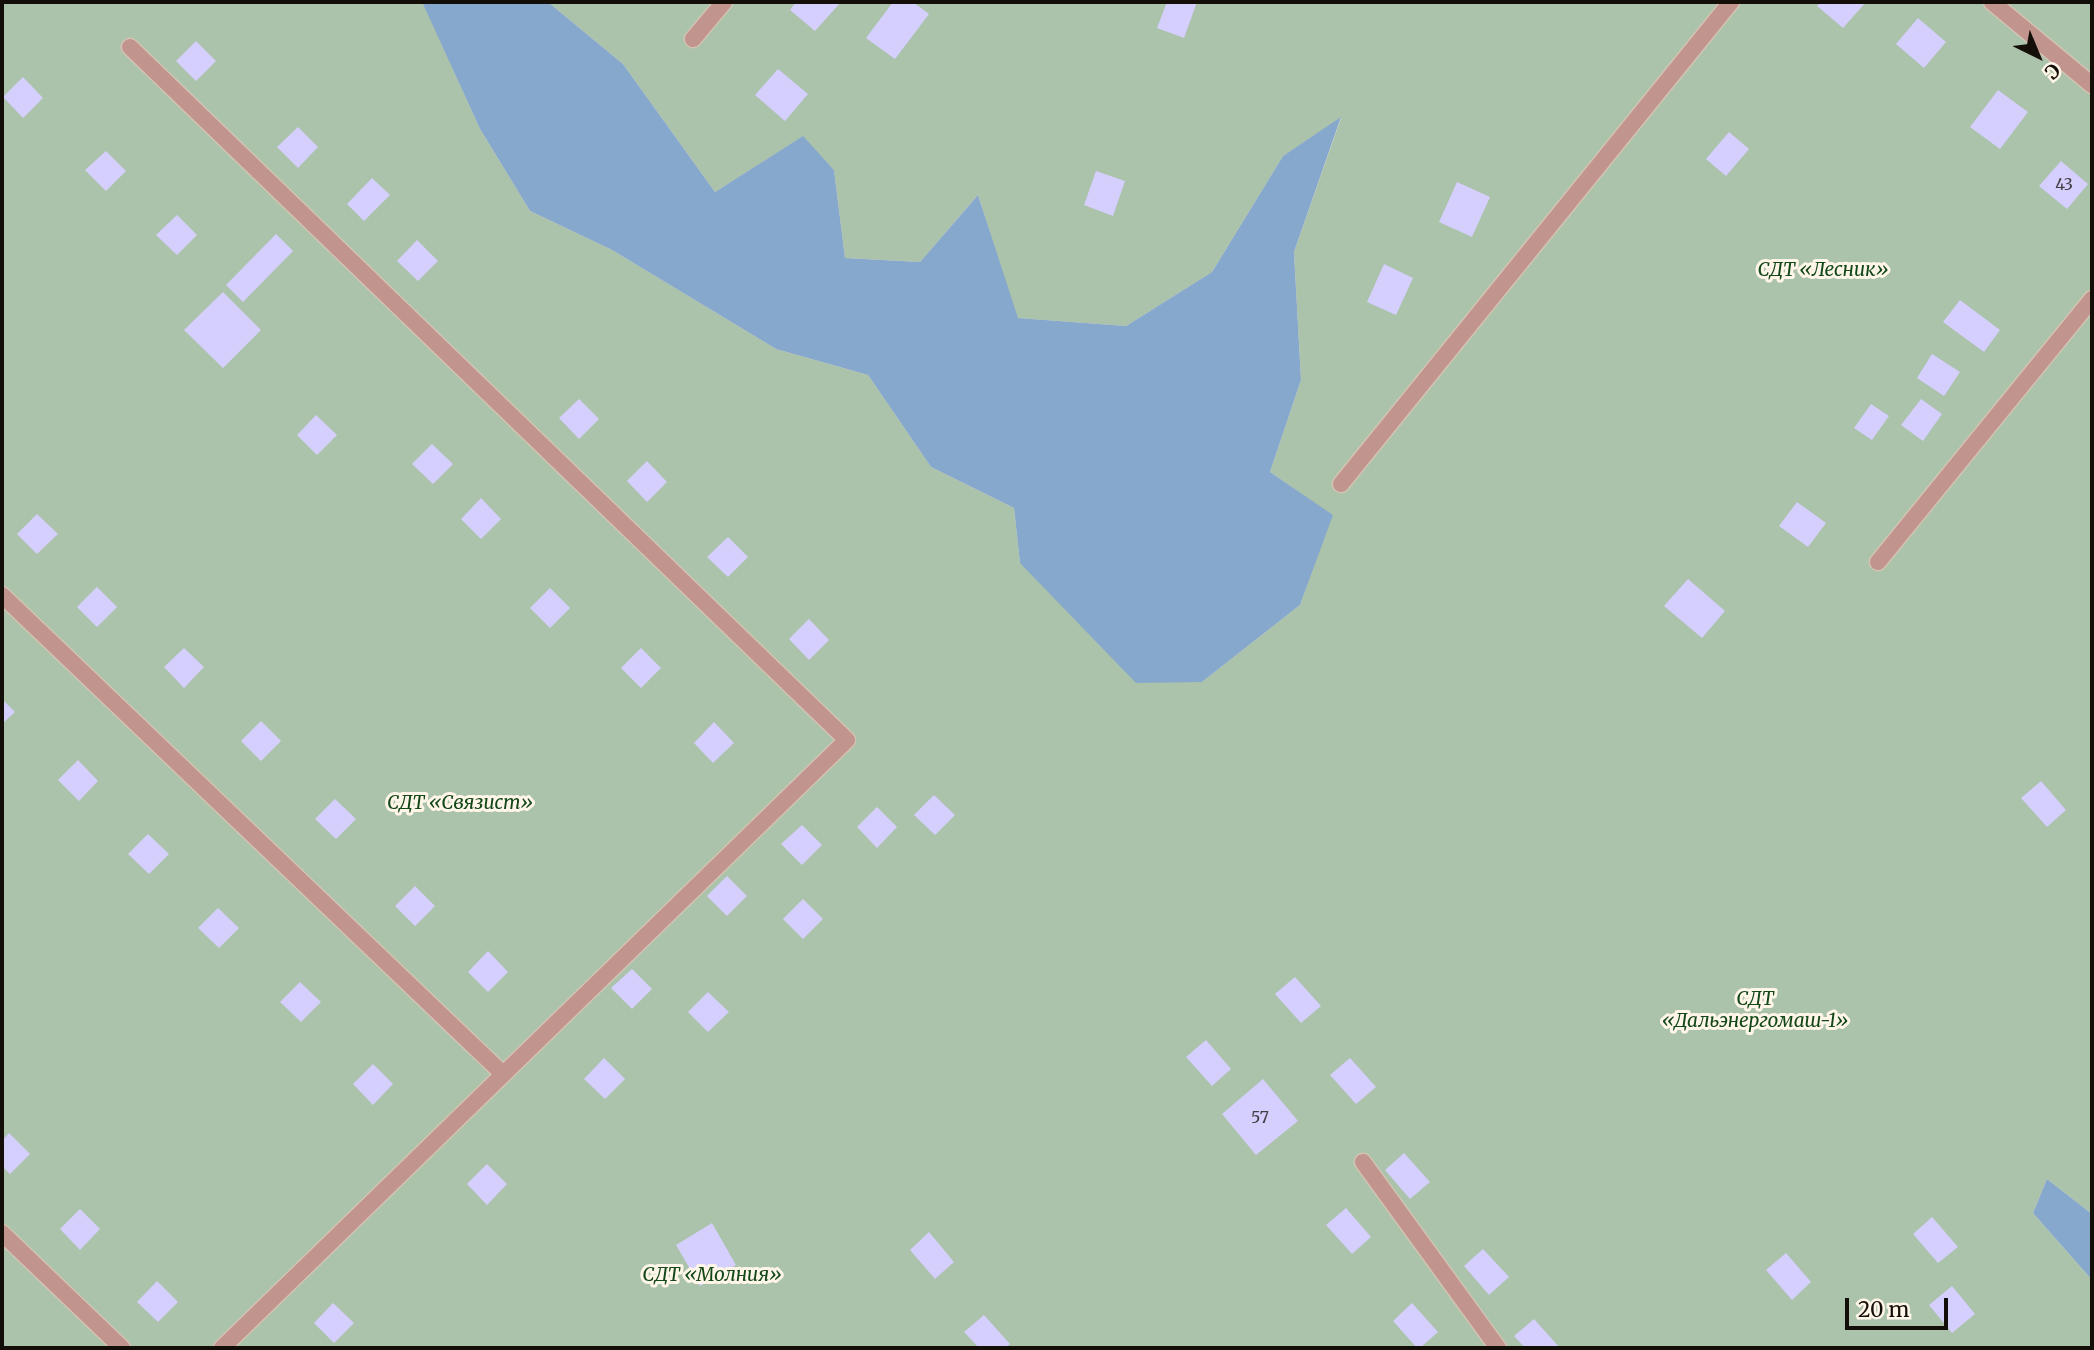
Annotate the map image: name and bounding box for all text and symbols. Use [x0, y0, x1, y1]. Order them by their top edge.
north arrow [2003, 21, 2073, 91]
text: С [2040, 58, 2065, 84]
house number: 43 [2055, 175, 2073, 195]
park label: СДТ «Лесник» [1758, 260, 1888, 282]
park label: СДТ «Связист» [387, 793, 533, 815]
park label: СДТ «Дальэнергомаш-1» [1662, 989, 1848, 1033]
house number: 57 [1251, 1108, 1269, 1128]
park label: СДТ «Молния» [642, 1265, 782, 1287]
scale bar [1849, 1284, 1952, 1328]
text: 20 m [1858, 1296, 1909, 1323]

